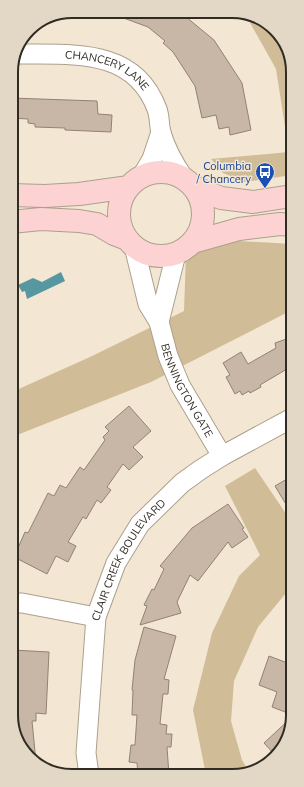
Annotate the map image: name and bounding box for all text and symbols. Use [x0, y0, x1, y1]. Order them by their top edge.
street label: CHANCERY LANE [65, 47, 152, 93]
place label: Columbia / Chancery [195, 159, 251, 186]
bus stop icon: Columbia / Chancery [254, 161, 276, 189]
street label: BENNINGTON GATE [158, 342, 216, 440]
street label: CLAIR CREEK BOULEVARD [88, 496, 169, 623]

